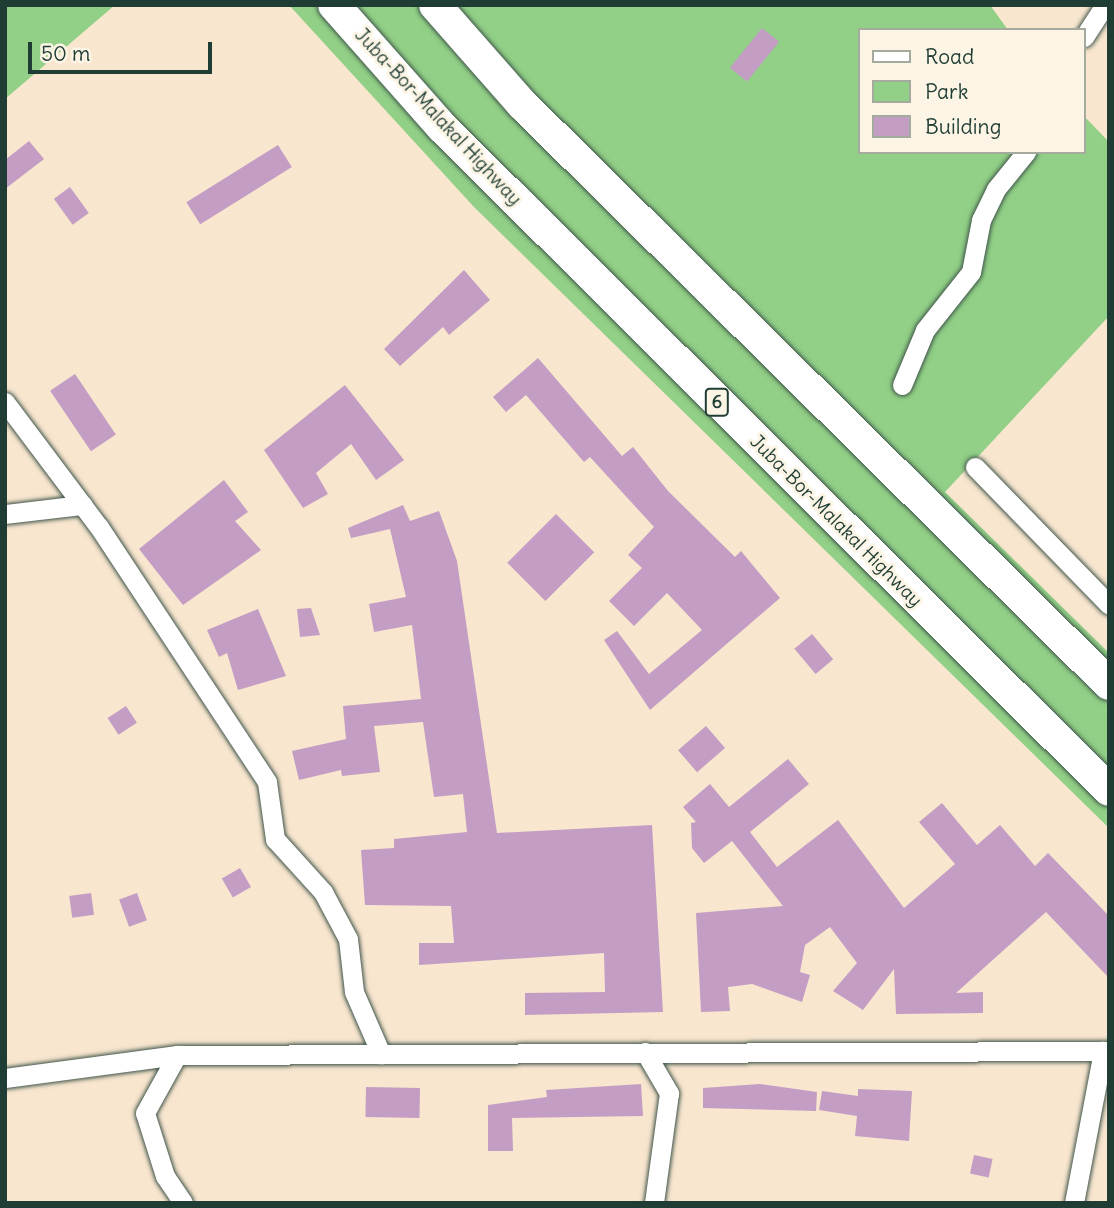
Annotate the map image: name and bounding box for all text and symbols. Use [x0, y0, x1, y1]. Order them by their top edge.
street label: Juba-Bor-Malakal Highway [350, 24, 526, 210]
scale bar [32, 28, 215, 72]
legend [858, 28, 1086, 154]
text: 50 m [41, 40, 90, 67]
text: Road [925, 43, 974, 70]
text: Park [925, 78, 968, 105]
text: Building [925, 113, 1001, 140]
road number: 6 [705, 388, 729, 416]
street label: Juba-Bor-Malakal Highway [745, 430, 927, 612]

